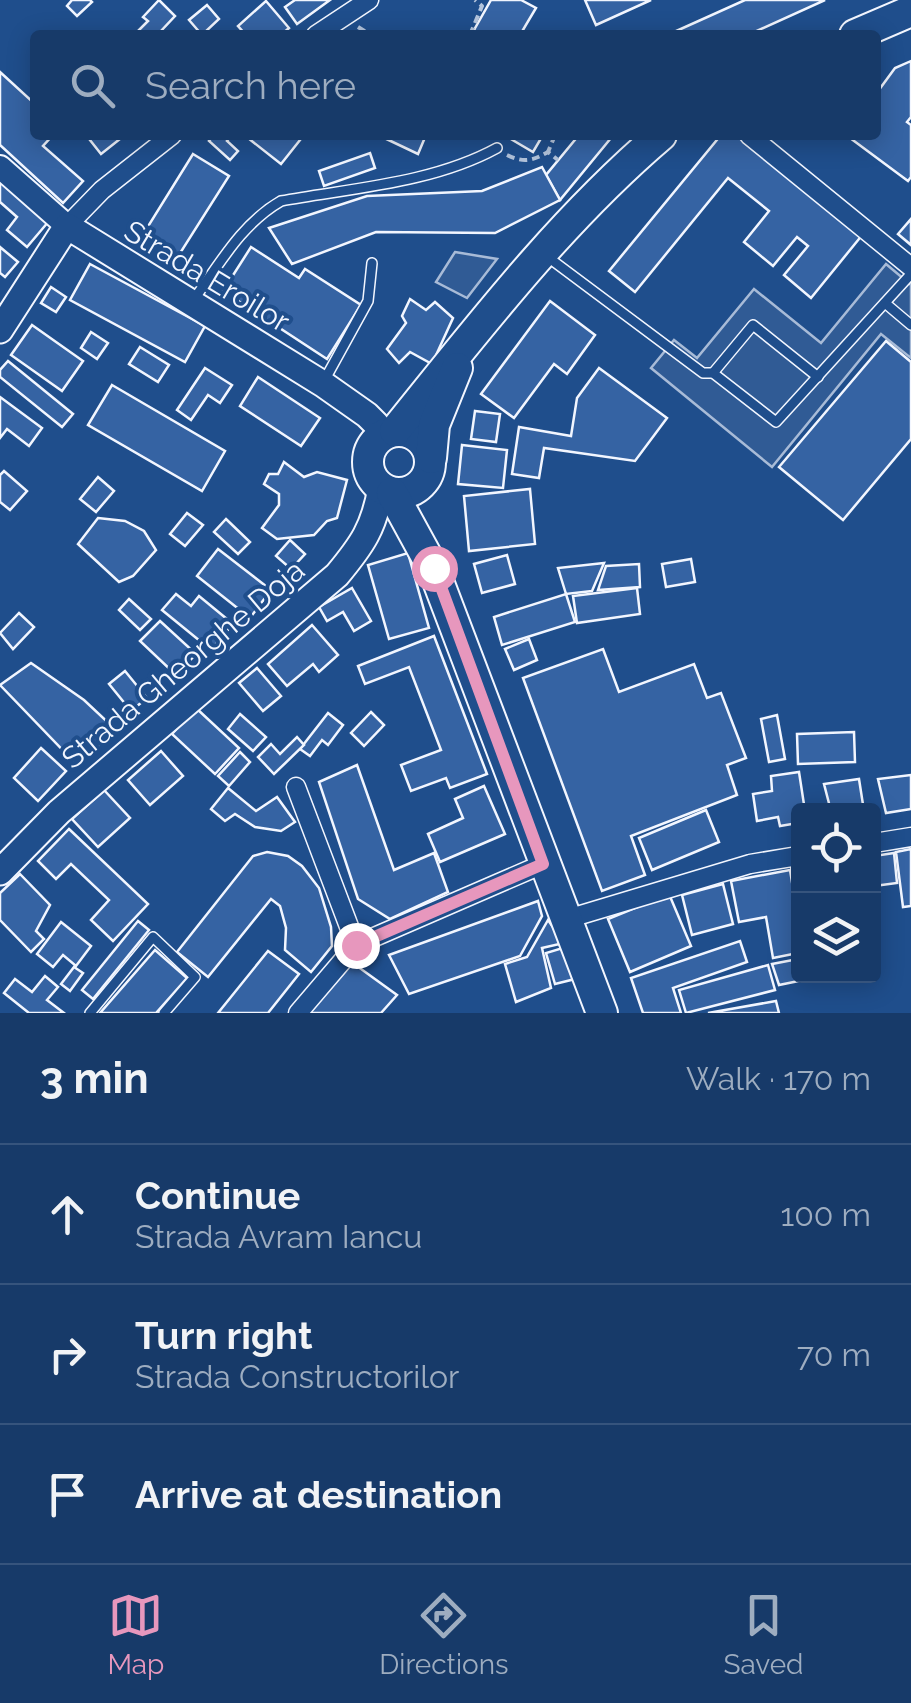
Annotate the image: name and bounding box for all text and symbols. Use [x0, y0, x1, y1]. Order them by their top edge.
search box [30, 30, 881, 140]
icon: search [65, 58, 120, 113]
text: Search here [145, 63, 356, 108]
street label: Strada Eroilor [118, 213, 296, 339]
route start [412, 546, 458, 592]
street label: Strada Gheorghe Doja [55, 552, 311, 776]
map controls [791, 803, 881, 983]
button: locate [791, 803, 881, 893]
button: layers [791, 893, 881, 983]
route end [334, 923, 380, 969]
text: 3 min [40, 1054, 149, 1103]
text: Walk · 170 m [686, 1060, 871, 1097]
text: Continue [135, 1173, 300, 1218]
icon: ahead [40, 1187, 95, 1242]
text: 100 m [781, 1196, 871, 1233]
text: Strada Avram Iancu [135, 1218, 422, 1255]
text: Turn right [135, 1313, 312, 1358]
icon: right [40, 1327, 95, 1382]
text: 70 m [797, 1336, 871, 1373]
text: Strada Constructorilor [135, 1358, 459, 1395]
icon: arrive [40, 1467, 95, 1522]
text: Arrive at destination [135, 1472, 502, 1517]
tab: Map [107, 1588, 164, 1681]
tab: Directions [379, 1588, 509, 1681]
tab: Saved [723, 1588, 804, 1681]

